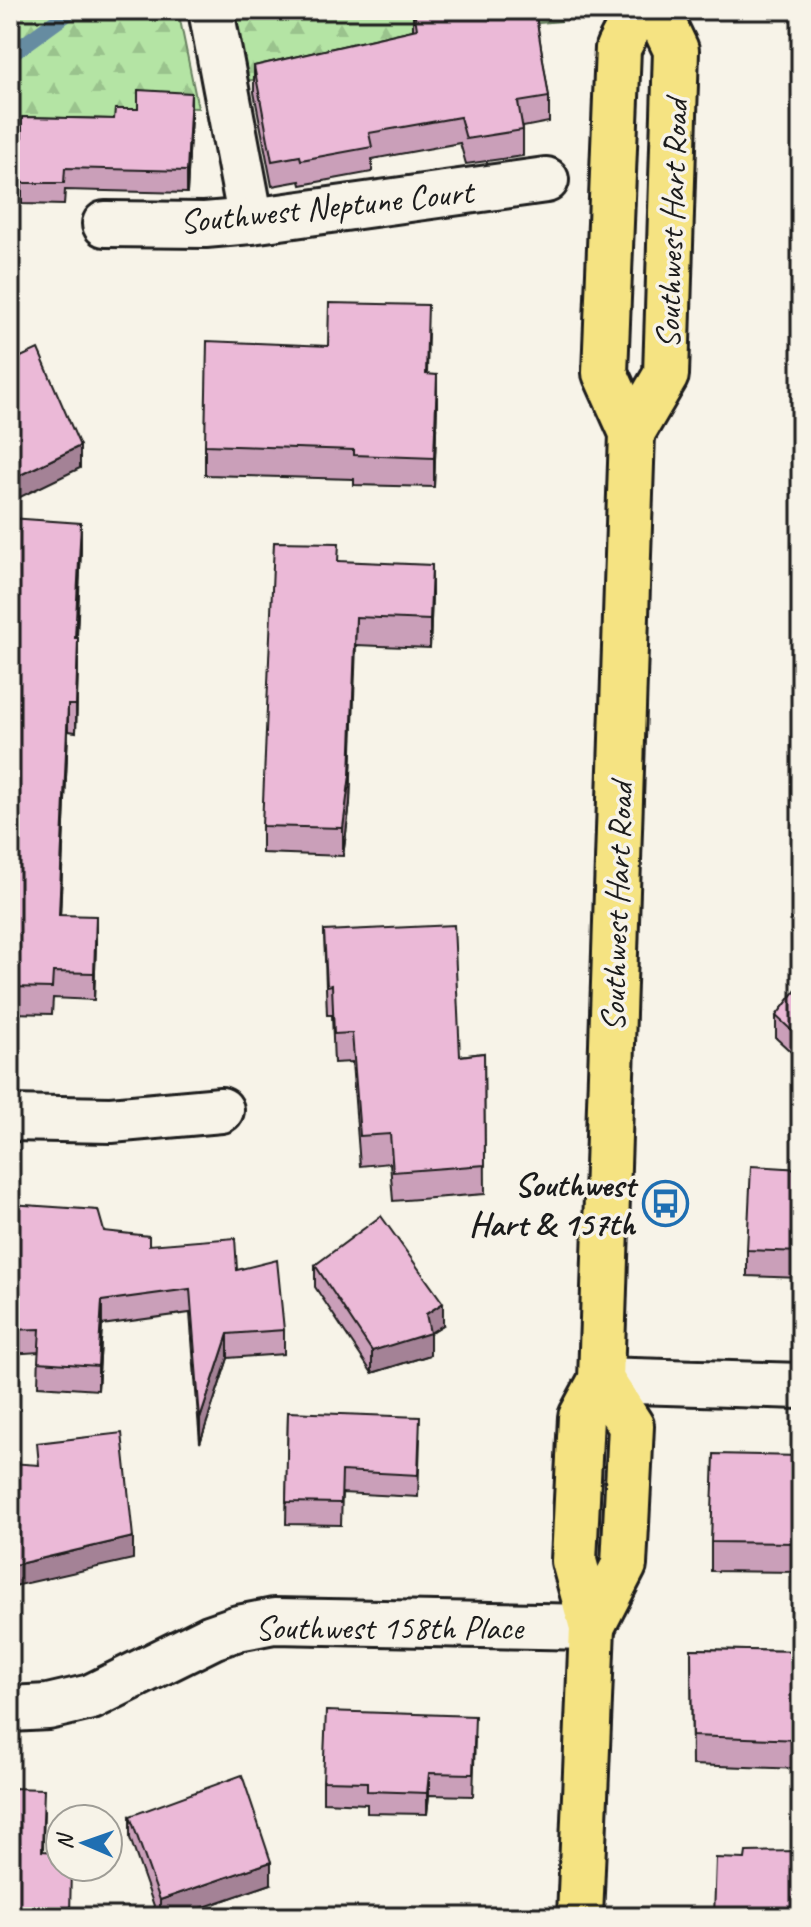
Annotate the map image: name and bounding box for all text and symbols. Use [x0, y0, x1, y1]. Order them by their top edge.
street label: Southwest Hart Road [646, 93, 698, 349]
street label: Southwest Neptune Court [177, 169, 478, 243]
street label: Southwest Hart Road [591, 776, 643, 1032]
place label: Southwest Hart & 157th [469, 1163, 639, 1245]
bus stop icon: Southwest Hart & 157th [642, 1180, 690, 1228]
street label: Southwest 158th Place [255, 1606, 525, 1649]
north arrow [44, 1803, 124, 1883]
text: N [51, 1832, 79, 1850]

